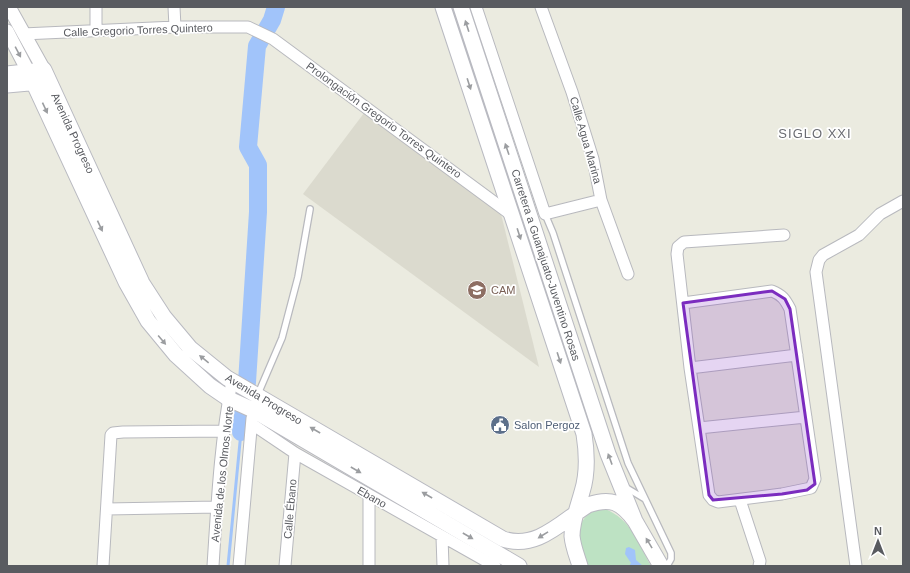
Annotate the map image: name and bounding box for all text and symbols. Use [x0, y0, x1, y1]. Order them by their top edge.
one-way arrow [464, 19, 470, 31]
street label: Calle Gregorio Torres Quintero [63, 21, 213, 39]
one-way arrow [15, 46, 21, 58]
street label: Prolongación Gregorio Torres Quintero [304, 60, 464, 180]
one-way arrow [466, 78, 472, 90]
street label: Avenida Progreso [49, 91, 97, 175]
street label: Calle Agua Marina [568, 95, 604, 186]
one-way arrow [42, 103, 48, 114]
district label: SIGLO XXI [778, 126, 852, 141]
one-way arrow [504, 143, 510, 155]
street label: Carretera a Guanajuato-Juventino Rosas [509, 168, 583, 363]
one-way arrow [97, 220, 103, 232]
one-way arrow [516, 228, 522, 240]
school or university icon: CAM [466, 279, 488, 301]
place label: CAM [491, 284, 515, 296]
one-way arrow [158, 334, 167, 345]
one-way arrow [556, 352, 562, 364]
one-way arrow [199, 355, 210, 364]
street label: Avenida Progreso [224, 371, 304, 427]
street label: Avenida de los Olmos Norte [209, 405, 235, 543]
public building icon: Salon Pergoz [489, 414, 511, 436]
place label: Salon Pergoz [514, 419, 580, 431]
one-way arrow [309, 426, 321, 433]
one-way arrow [606, 452, 612, 464]
one-way arrow [350, 467, 362, 474]
street label: Calle Ébano [281, 479, 299, 539]
street label: Ebano [355, 484, 389, 510]
one-way arrow [421, 491, 433, 498]
north arrow [858, 521, 898, 561]
text: N [874, 525, 882, 537]
one-way arrow [538, 531, 548, 539]
one-way arrow [462, 532, 474, 539]
one-way arrow [645, 537, 652, 549]

